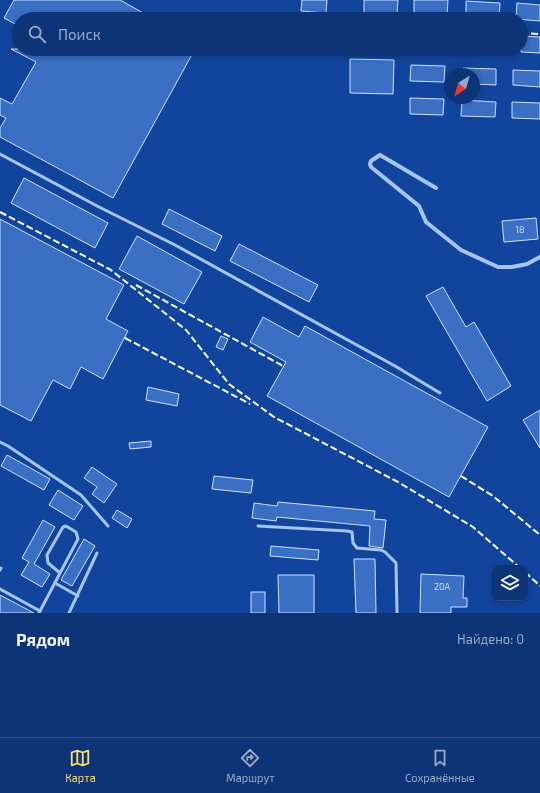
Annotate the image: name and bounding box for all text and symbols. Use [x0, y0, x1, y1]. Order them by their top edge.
search box [12, 12, 528, 56]
icon: search [26, 23, 48, 45]
text: Поиск [58, 25, 101, 43]
north arrow [444, 68, 480, 104]
house number: 18 [515, 224, 525, 235]
map controls [492, 565, 528, 601]
button: layers [492, 565, 528, 601]
house number: 20А [434, 581, 450, 592]
text: Рядом [16, 629, 70, 649]
text: Найдено: 0 [457, 631, 524, 647]
tab: Карта [65, 747, 96, 784]
tab: Маршрут [226, 747, 275, 784]
tab: Сохранённые [405, 747, 475, 784]

